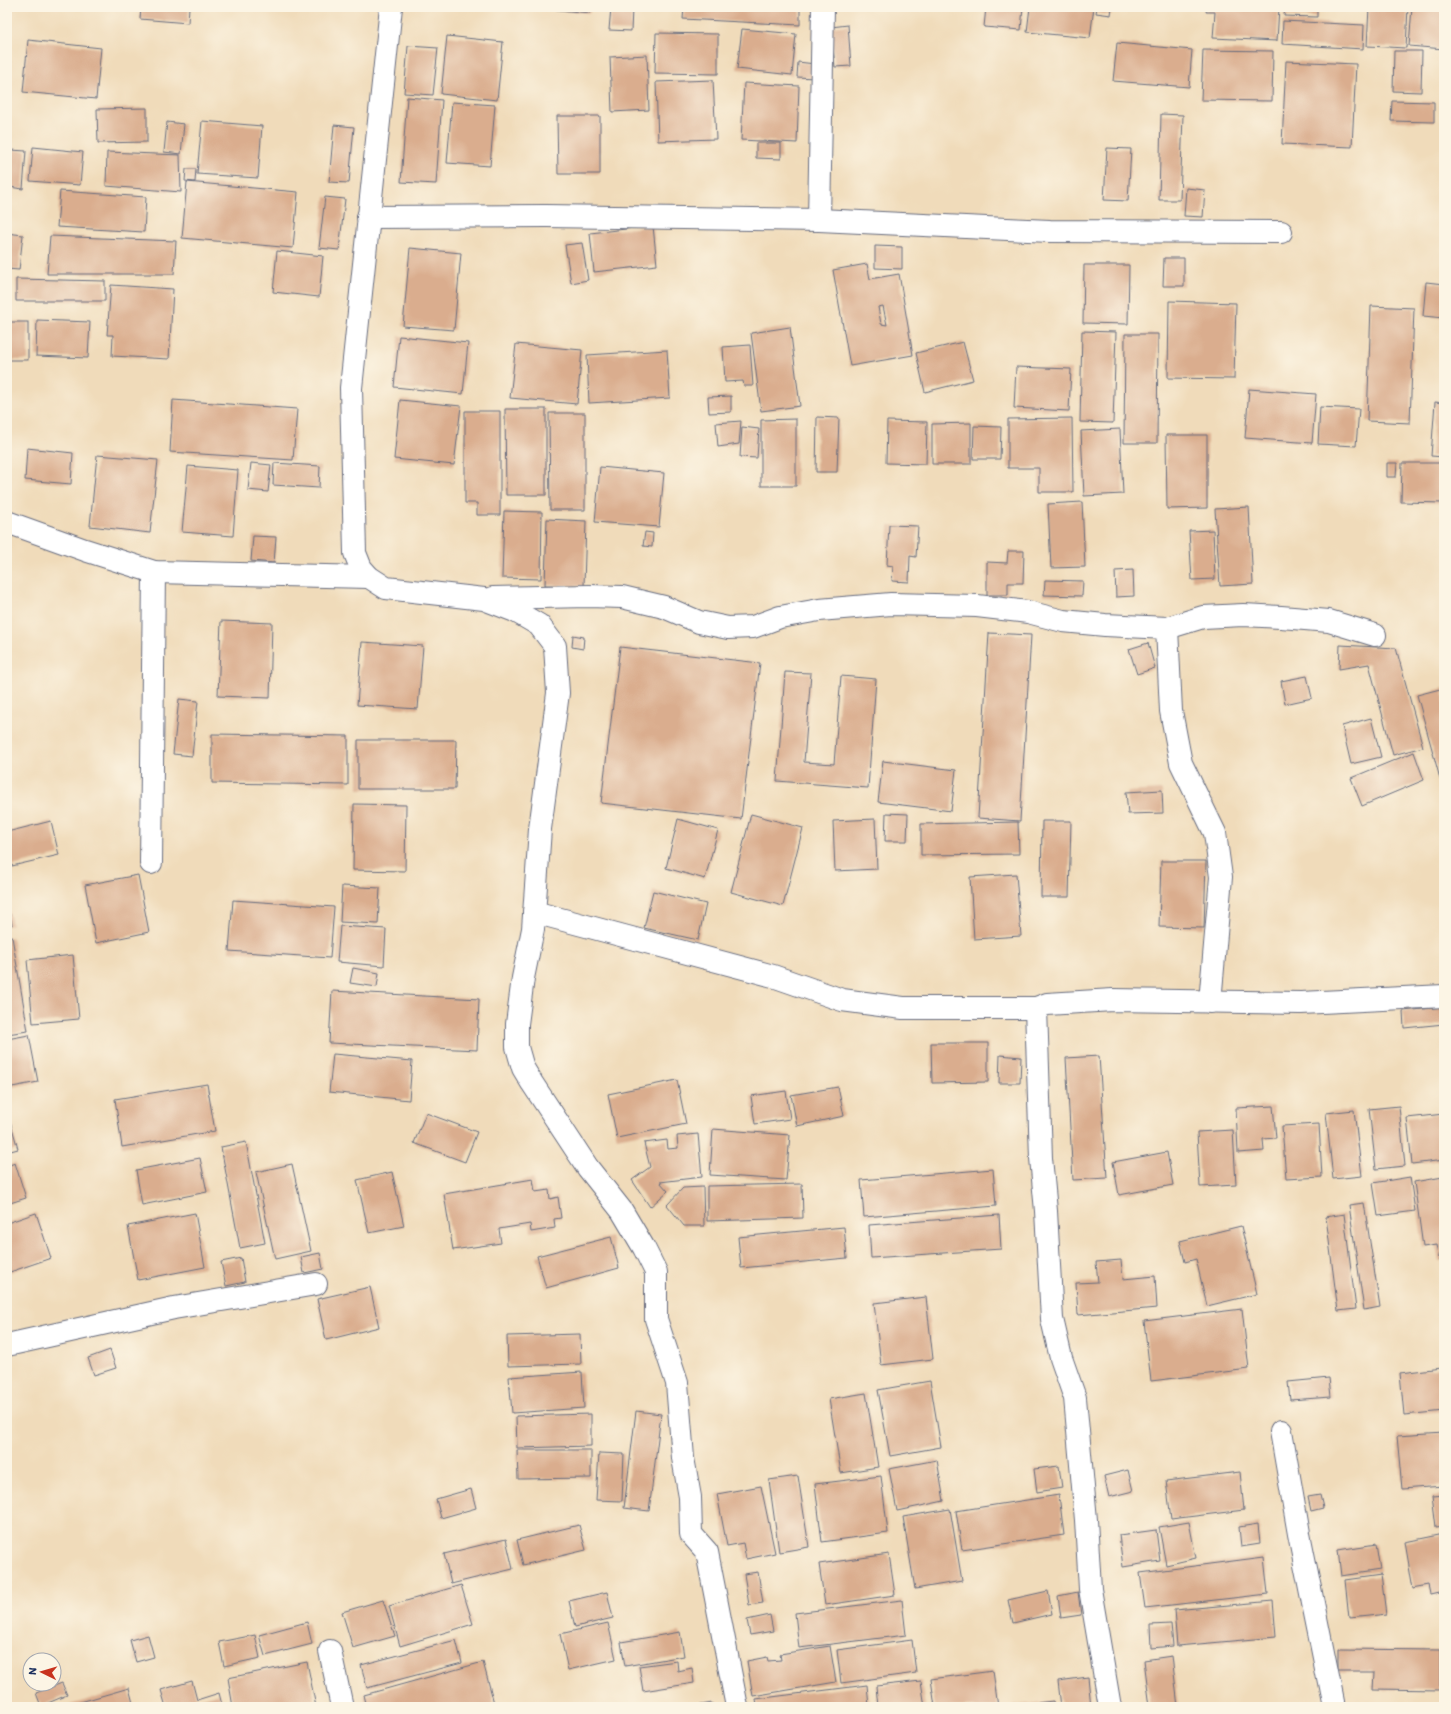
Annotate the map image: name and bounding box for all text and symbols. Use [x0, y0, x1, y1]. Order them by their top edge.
north arrow [22, 1652, 62, 1692]
text: N [26, 1667, 39, 1675]

